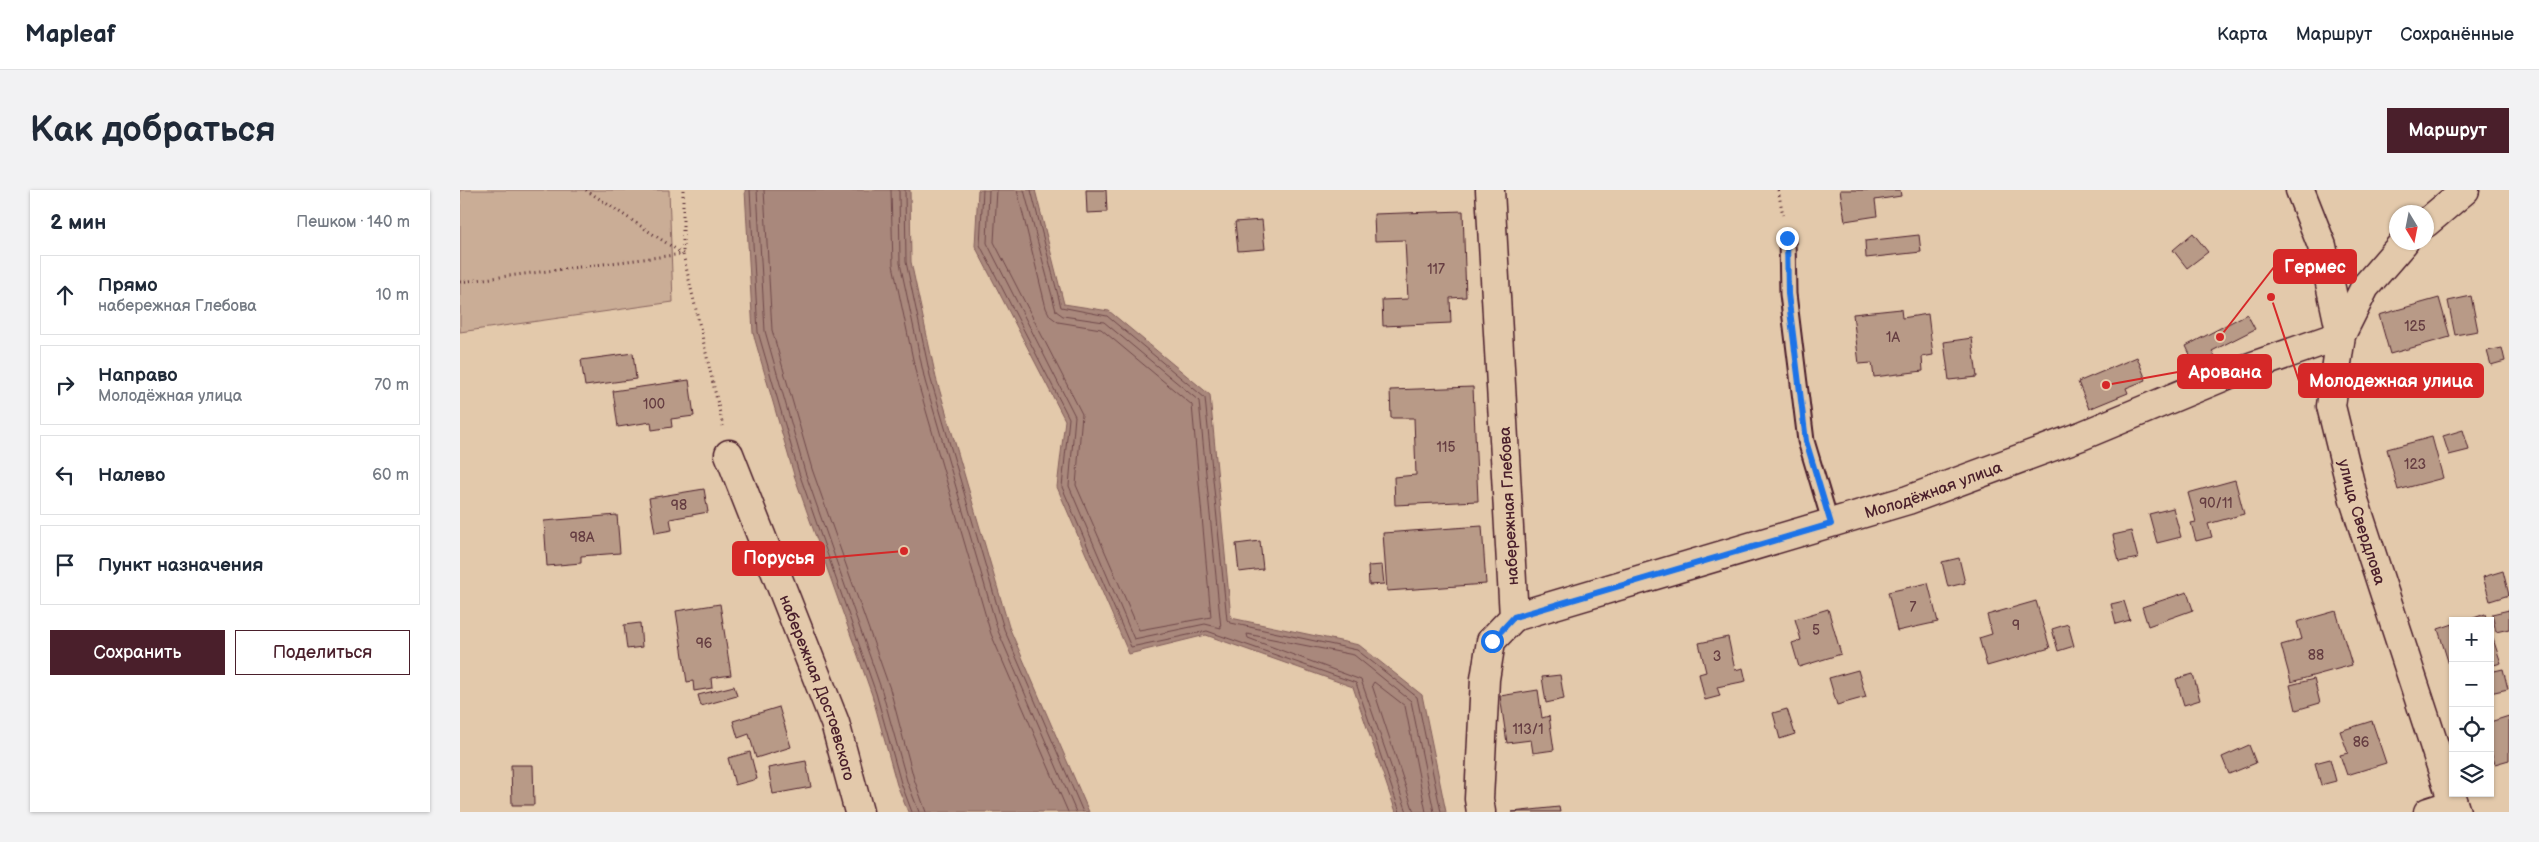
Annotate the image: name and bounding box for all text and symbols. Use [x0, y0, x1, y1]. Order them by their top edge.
text: Mapleaf [25, 20, 116, 49]
text: Карта [2217, 24, 2268, 45]
text: Маршрут [2296, 24, 2372, 45]
text: Сохранённые [2400, 24, 2514, 45]
button: Маршрут [2387, 108, 2509, 153]
text: Как добраться [30, 109, 276, 152]
north arrow [2389, 205, 2434, 250]
text: 2 мин [50, 210, 106, 235]
text: Пешком · 140 m [296, 213, 410, 232]
route end [1776, 227, 1799, 250]
callout: Гермес [2274, 250, 2356, 283]
text: Гермес [2284, 257, 2346, 278]
house number: 117 [1427, 261, 1445, 278]
text: Прямо [98, 274, 158, 297]
icon: ahead [51, 281, 79, 309]
text: 10 m [376, 286, 409, 305]
text: набережная Глебова [98, 297, 257, 316]
house number: 125 [2404, 318, 2426, 335]
house number: 1А [1886, 329, 1900, 346]
callout: Арована [2178, 355, 2271, 388]
text: Арована [2188, 362, 2262, 383]
text: Направо [98, 364, 178, 387]
callout: Молодежная улица [2299, 364, 2483, 397]
icon: right [51, 371, 79, 399]
text: Молодежная улица [2309, 371, 2474, 392]
text: 70 m [374, 376, 409, 395]
text: Молодёжная улица [98, 387, 242, 406]
house number: 100 [643, 396, 665, 413]
street label: набережная Глебова [1496, 426, 1523, 586]
house number: 115 [1437, 439, 1455, 456]
house number: 123 [2404, 456, 2426, 473]
street label: улица Свердлова [2333, 457, 2389, 588]
street label: Молодёжная улица [1862, 458, 2005, 523]
icon: left [51, 461, 79, 489]
text: Налево [98, 464, 165, 487]
text: 60 m [372, 466, 409, 485]
house number: 90/11 [2199, 495, 2233, 512]
house number: 98 [671, 497, 687, 514]
house number: 98А [570, 529, 595, 546]
callout: Порусья [733, 542, 824, 575]
text: Порусья [743, 548, 815, 569]
icon: arrive [51, 551, 79, 579]
text: Пункт назначения [98, 554, 263, 577]
street label: набережная Достоевского [774, 592, 858, 783]
house number: 7 [1910, 599, 1917, 616]
house number: 9 [2012, 617, 2020, 634]
map controls [2449, 617, 2494, 797]
button: + [2449, 617, 2494, 662]
house number: 5 [1812, 622, 1820, 639]
button: Сохранить [50, 630, 225, 675]
button: Поделиться [235, 630, 410, 675]
route start [1481, 630, 1504, 653]
house number: 96 [696, 635, 713, 652]
house number: 88 [2308, 647, 2324, 664]
house number: 3 [1713, 648, 1721, 665]
button: − [2449, 662, 2494, 707]
button: locate [2449, 707, 2494, 752]
house number: 113/1 [1512, 721, 1544, 738]
house number: 86 [2353, 734, 2370, 751]
button: layers [2449, 752, 2494, 797]

